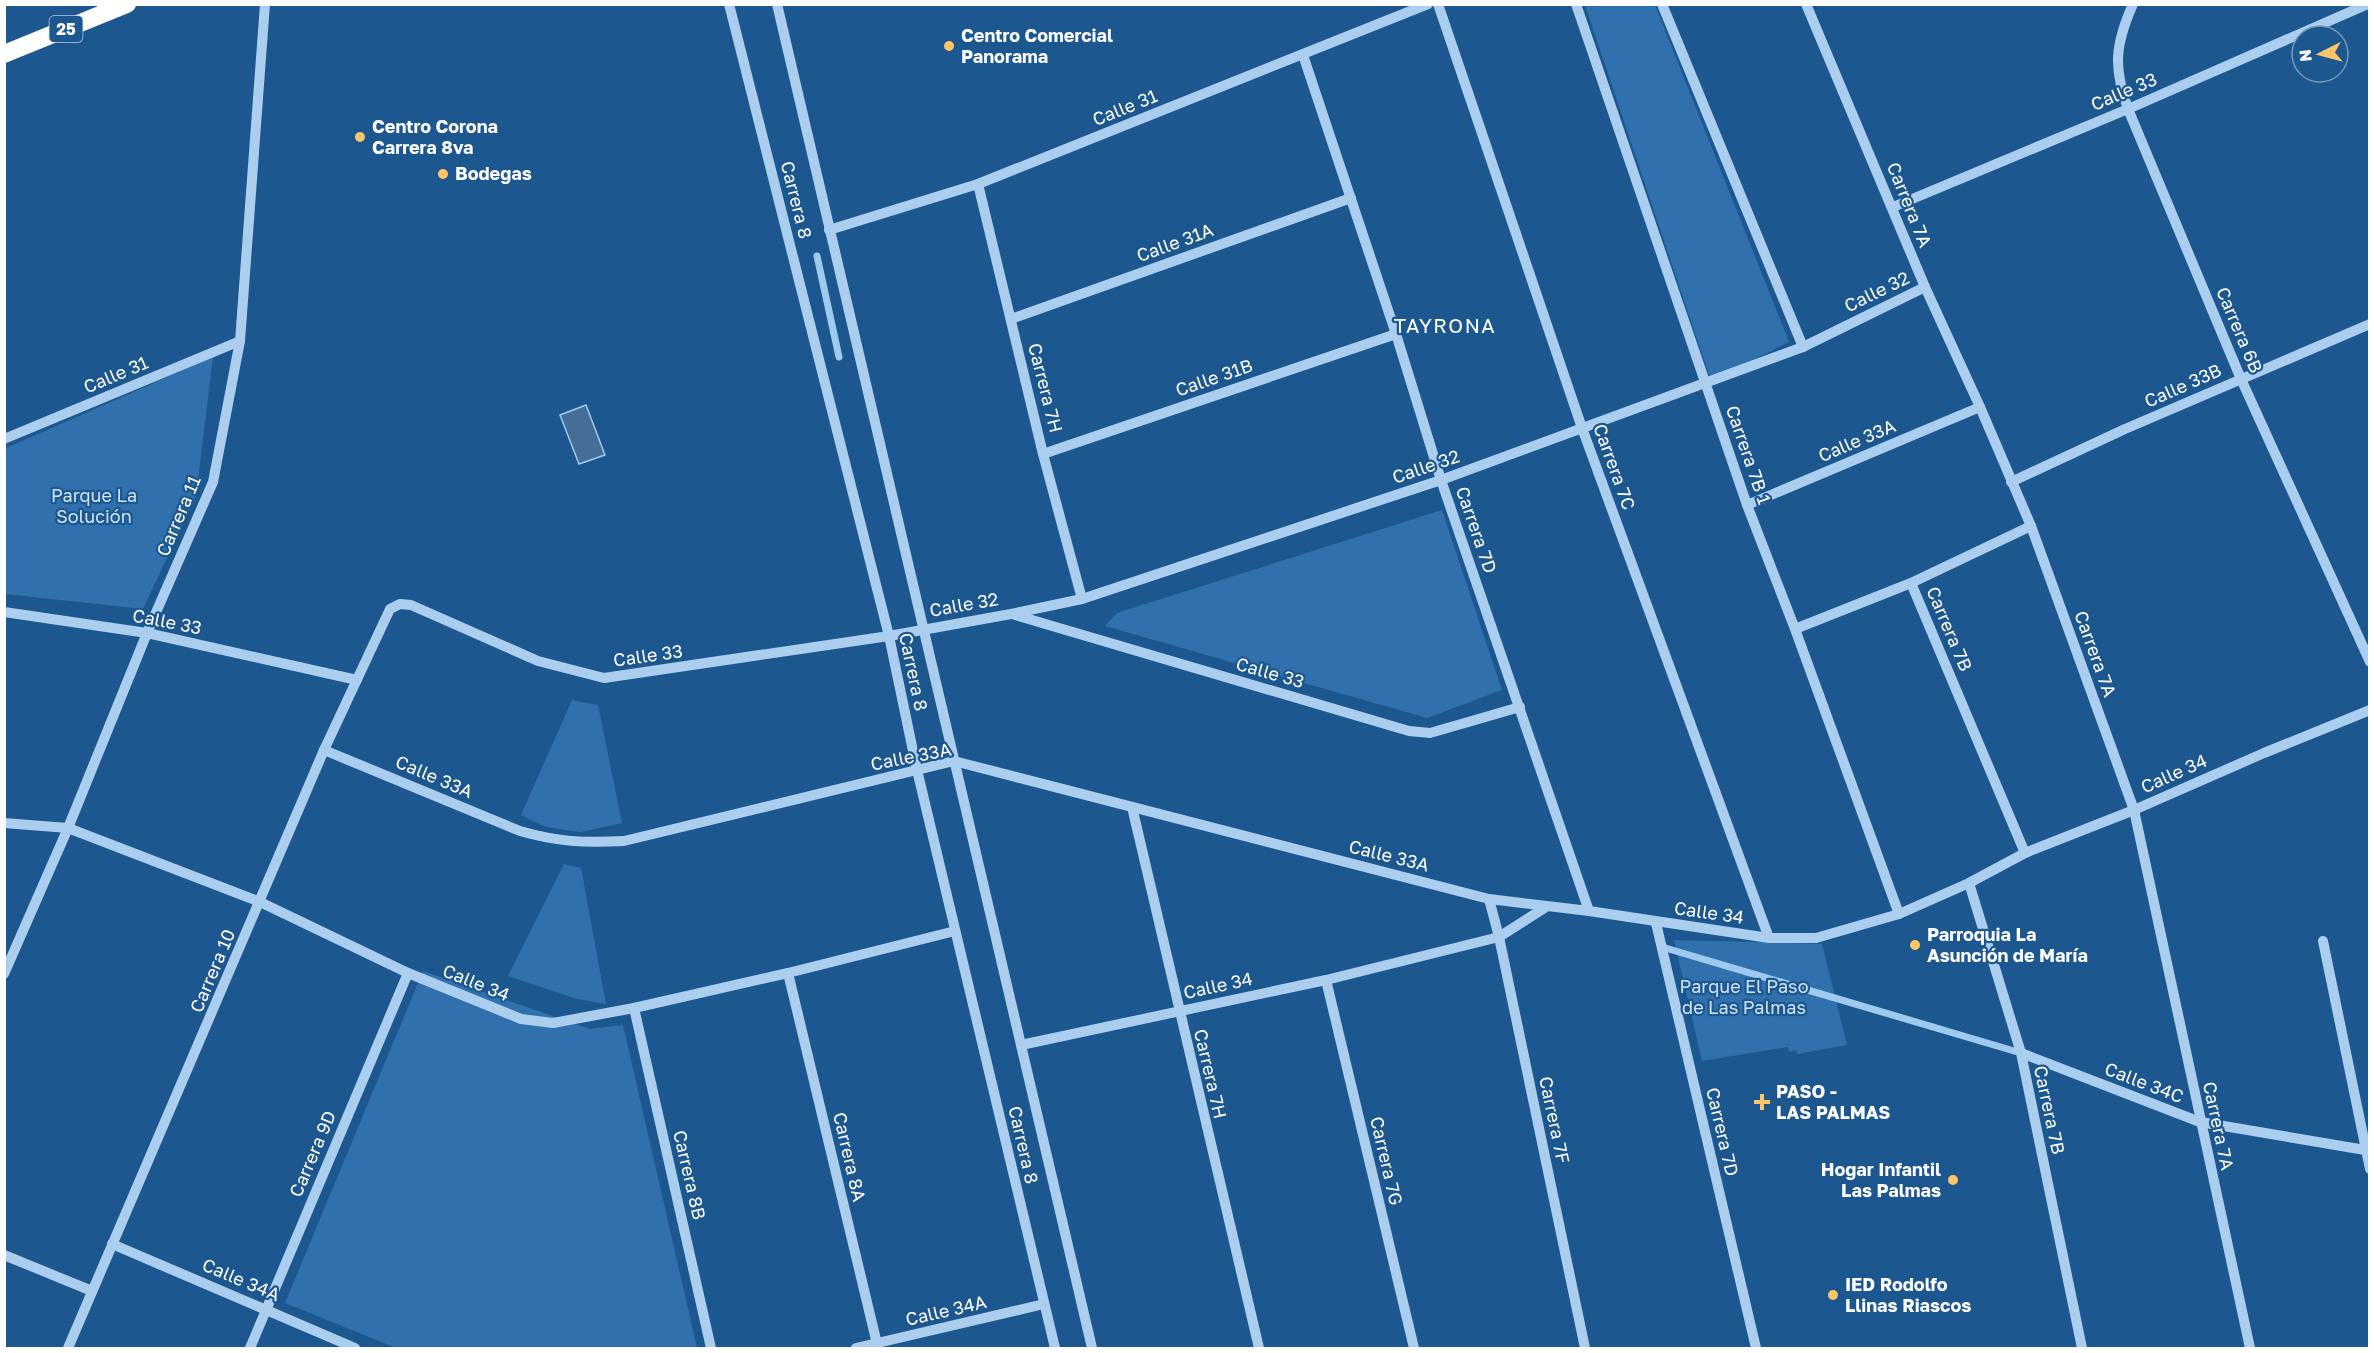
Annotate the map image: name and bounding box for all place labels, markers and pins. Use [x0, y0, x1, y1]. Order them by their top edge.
place label: Centro Comercial Panorama [961, 24, 1113, 67]
marker: Centro Comercial Panorama [942, 39, 956, 53]
place label: Centro Corona Carrera 8va [372, 115, 498, 158]
marker: Centro Corona Carrera 8va [353, 130, 367, 144]
place label: Bodegas [455, 162, 532, 184]
marker: Bodegas [436, 167, 450, 181]
place label: Parroquia La Asunción de María [1927, 923, 2088, 966]
marker: Parroquia La Asunción de María [1908, 938, 1922, 952]
place label: PASO - LAS PALMAS [1776, 1080, 1890, 1123]
marker: PASO - LAS PALMAS [1753, 1093, 1771, 1111]
place label: Hogar Infantil Las Palmas [1821, 1158, 1941, 1201]
marker: Hogar Infantil Las Palmas [1946, 1173, 1960, 1187]
place label: IED Rodolfo Llinas Riascos [1845, 1273, 1971, 1316]
marker: IED Rodolfo Llinas Riascos [1826, 1288, 1840, 1302]

